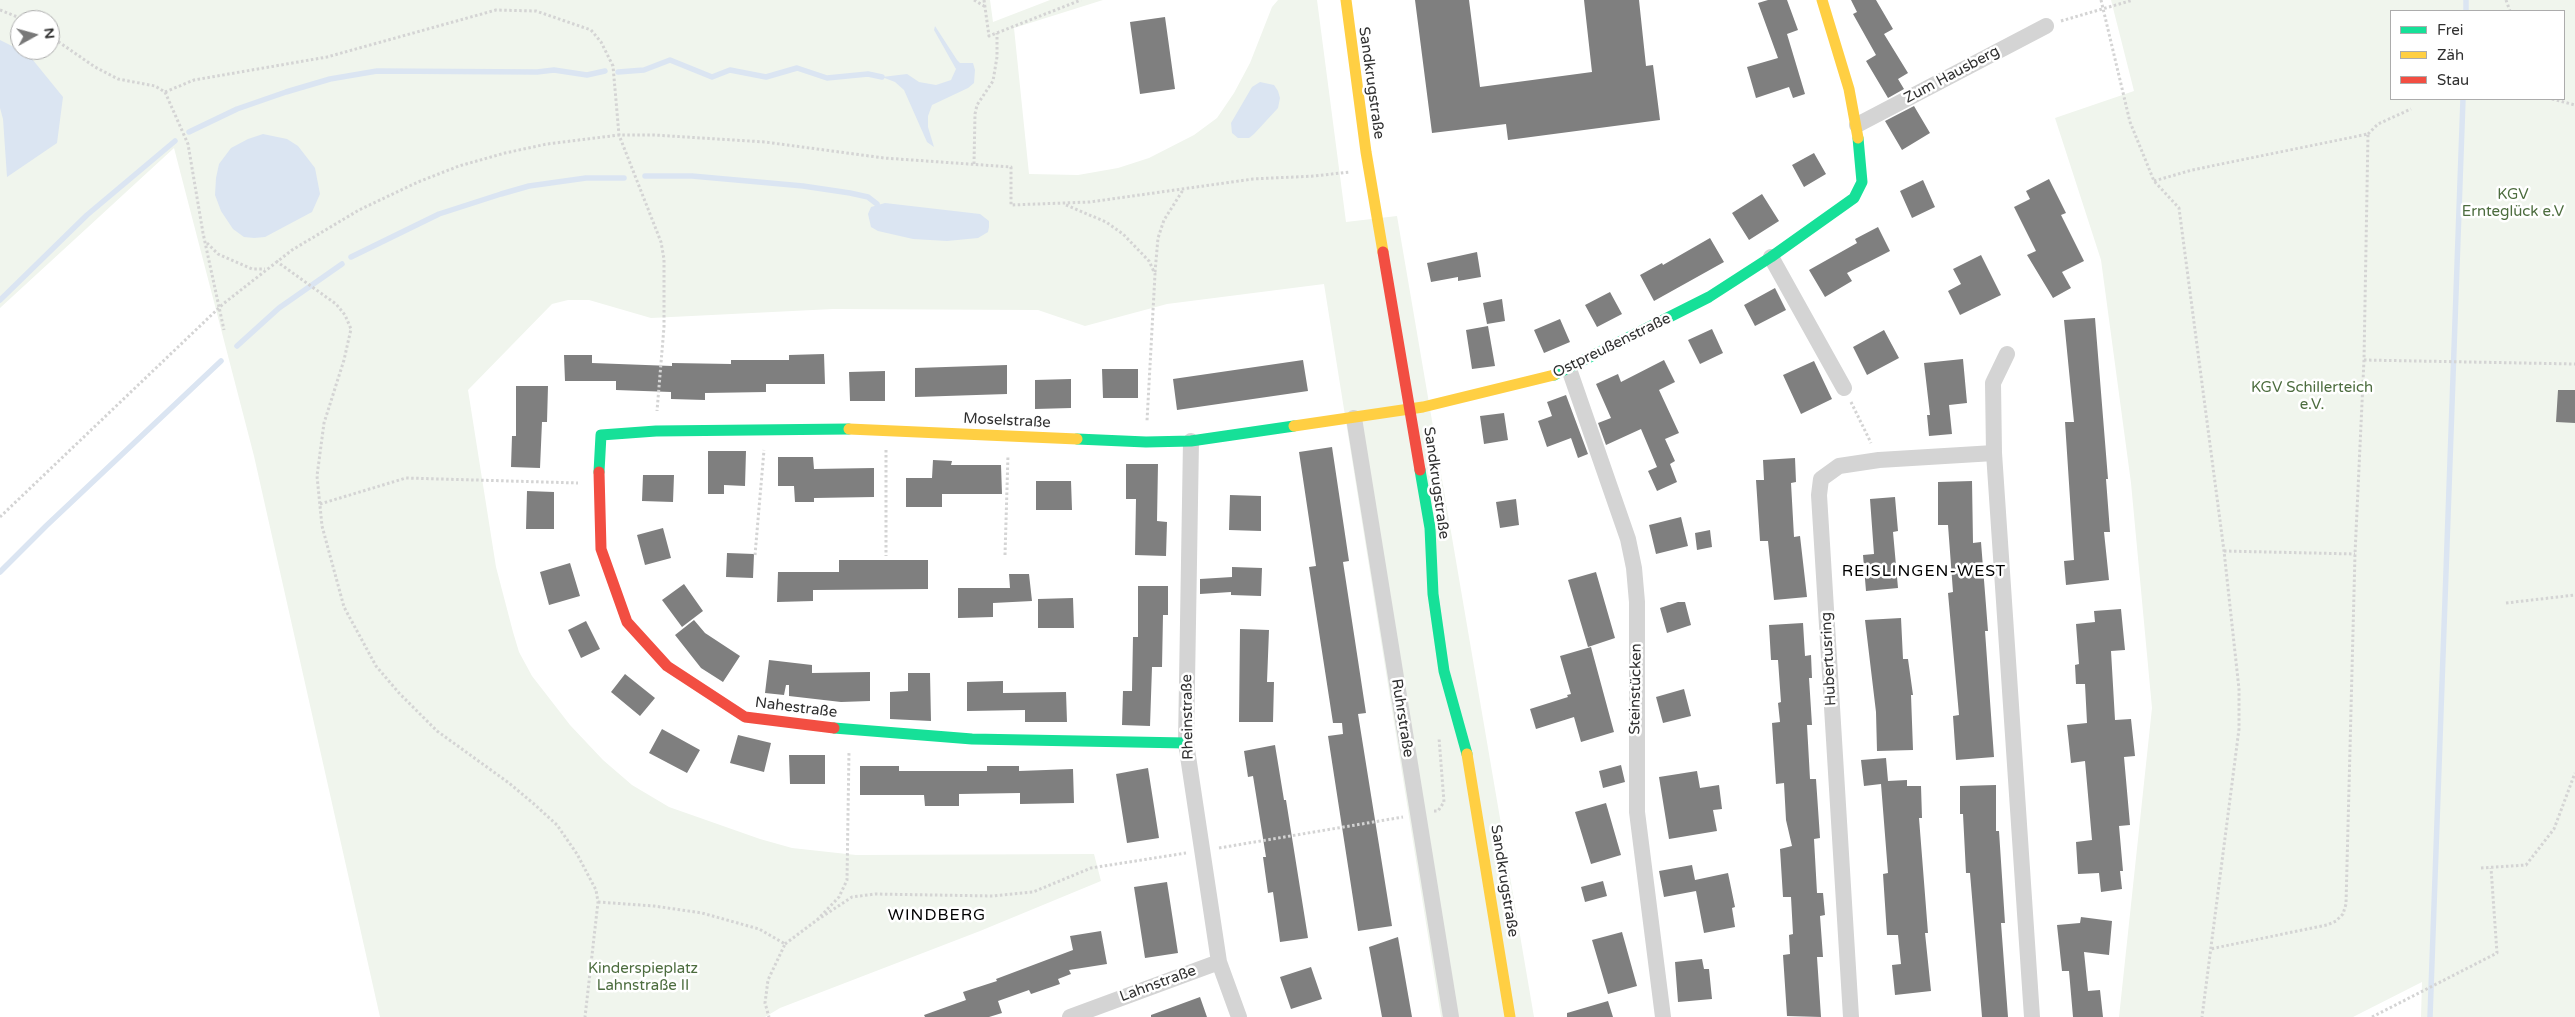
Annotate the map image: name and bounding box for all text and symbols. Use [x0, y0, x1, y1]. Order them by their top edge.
north arrow [10, 10, 60, 60]
legend [2390, 10, 2565, 100]
text: Frei [2437, 21, 2463, 39]
street label: Sandkrugstraße [1354, 26, 1388, 140]
text: N [40, 27, 59, 40]
street label: Zum Hausberg [1901, 42, 2003, 108]
text: Zäh [2437, 46, 2464, 64]
text: Stau [2437, 71, 2469, 89]
park label: KGV Ernteglück e.V [2462, 186, 2564, 221]
street label: Ostpreußenstraße [1550, 310, 1674, 382]
park label: KGV Schillerteich e.V. [2251, 379, 2373, 414]
street label: Moselstraße [963, 410, 1051, 432]
street label: Sandkrugstraße [1419, 426, 1453, 540]
district label: REISLINGEN-WEST [1840, 562, 2008, 582]
street label: Hubertusring [1818, 612, 1840, 706]
street label: Steinstücken [1626, 643, 1646, 735]
street label: Rheinstraße [1178, 674, 1198, 760]
street label: Ruhrstraße [1387, 677, 1417, 759]
street label: Nahestraße [754, 694, 838, 722]
street label: Sandkrugstraße [1486, 824, 1522, 938]
district label: WINDBERG [887, 906, 987, 926]
park label: Kinderspieplatz Lahnstraße II [588, 960, 698, 995]
street label: Lahnstraße [1117, 962, 1199, 1006]

